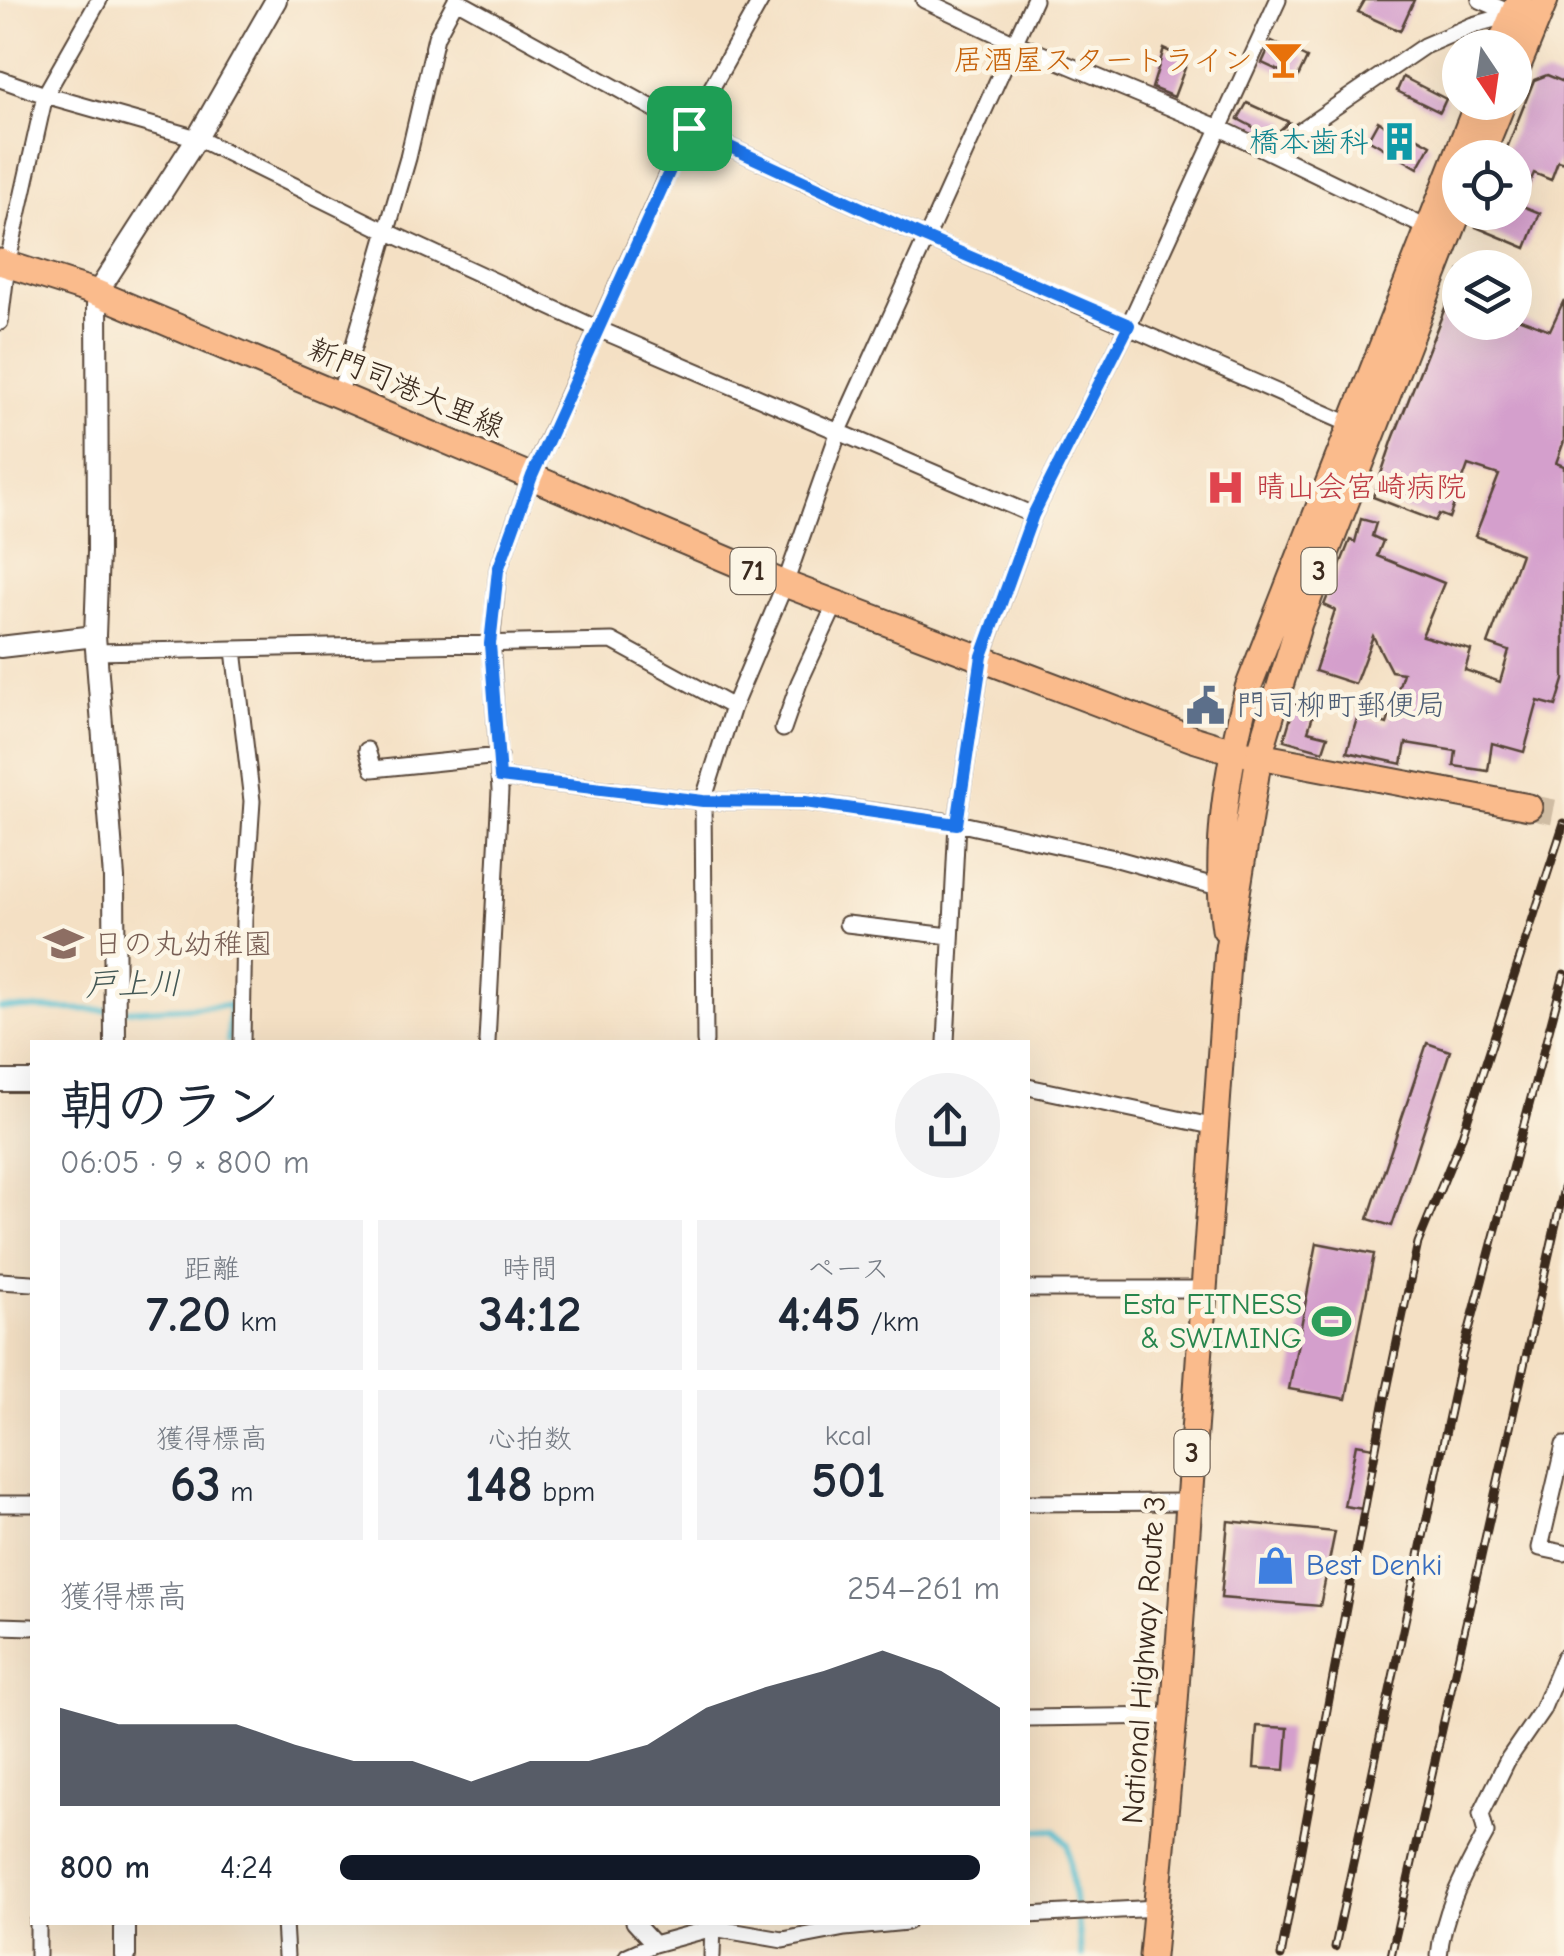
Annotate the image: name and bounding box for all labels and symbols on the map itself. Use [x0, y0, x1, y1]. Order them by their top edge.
north arrow [1442, 30, 1532, 120]
bar icon: 居酒屋スタートライン [1262, 39, 1304, 81]
place label: 居酒屋スタートライン [954, 43, 1253, 78]
pin [647, 86, 732, 171]
building icon: 橋本歯科 [1378, 121, 1420, 163]
place label: 橋本歯科 [1249, 125, 1369, 160]
street label: 新門司港大里線 [303, 331, 509, 445]
hospital icon: 晴山会宮崎病院 [1205, 466, 1247, 508]
place label: 晴山会宮崎病院 [1256, 470, 1466, 505]
road number: 71 [730, 548, 776, 594]
road number: 3 [1302, 548, 1336, 594]
public building icon: 門司柳町郵便局 [1185, 684, 1227, 726]
place label: 門司柳町郵便局 [1236, 688, 1446, 723]
school or university icon: 日の丸幼稚園 [42, 923, 84, 965]
place label: 日の丸幼稚園 [93, 927, 273, 962]
water label: 戸上川 [85, 965, 181, 1003]
place label: Esta FITNESS & SWIMING [1123, 1287, 1302, 1356]
sports icon: Esta FITNESS & SWIMING [1311, 1300, 1353, 1342]
road number: 3 [1174, 1430, 1210, 1476]
street label: National Highway Route 3 [1115, 1495, 1173, 1825]
shop icon: Best Denki [1255, 1544, 1297, 1586]
place label: Best Denki [1306, 1548, 1443, 1583]

